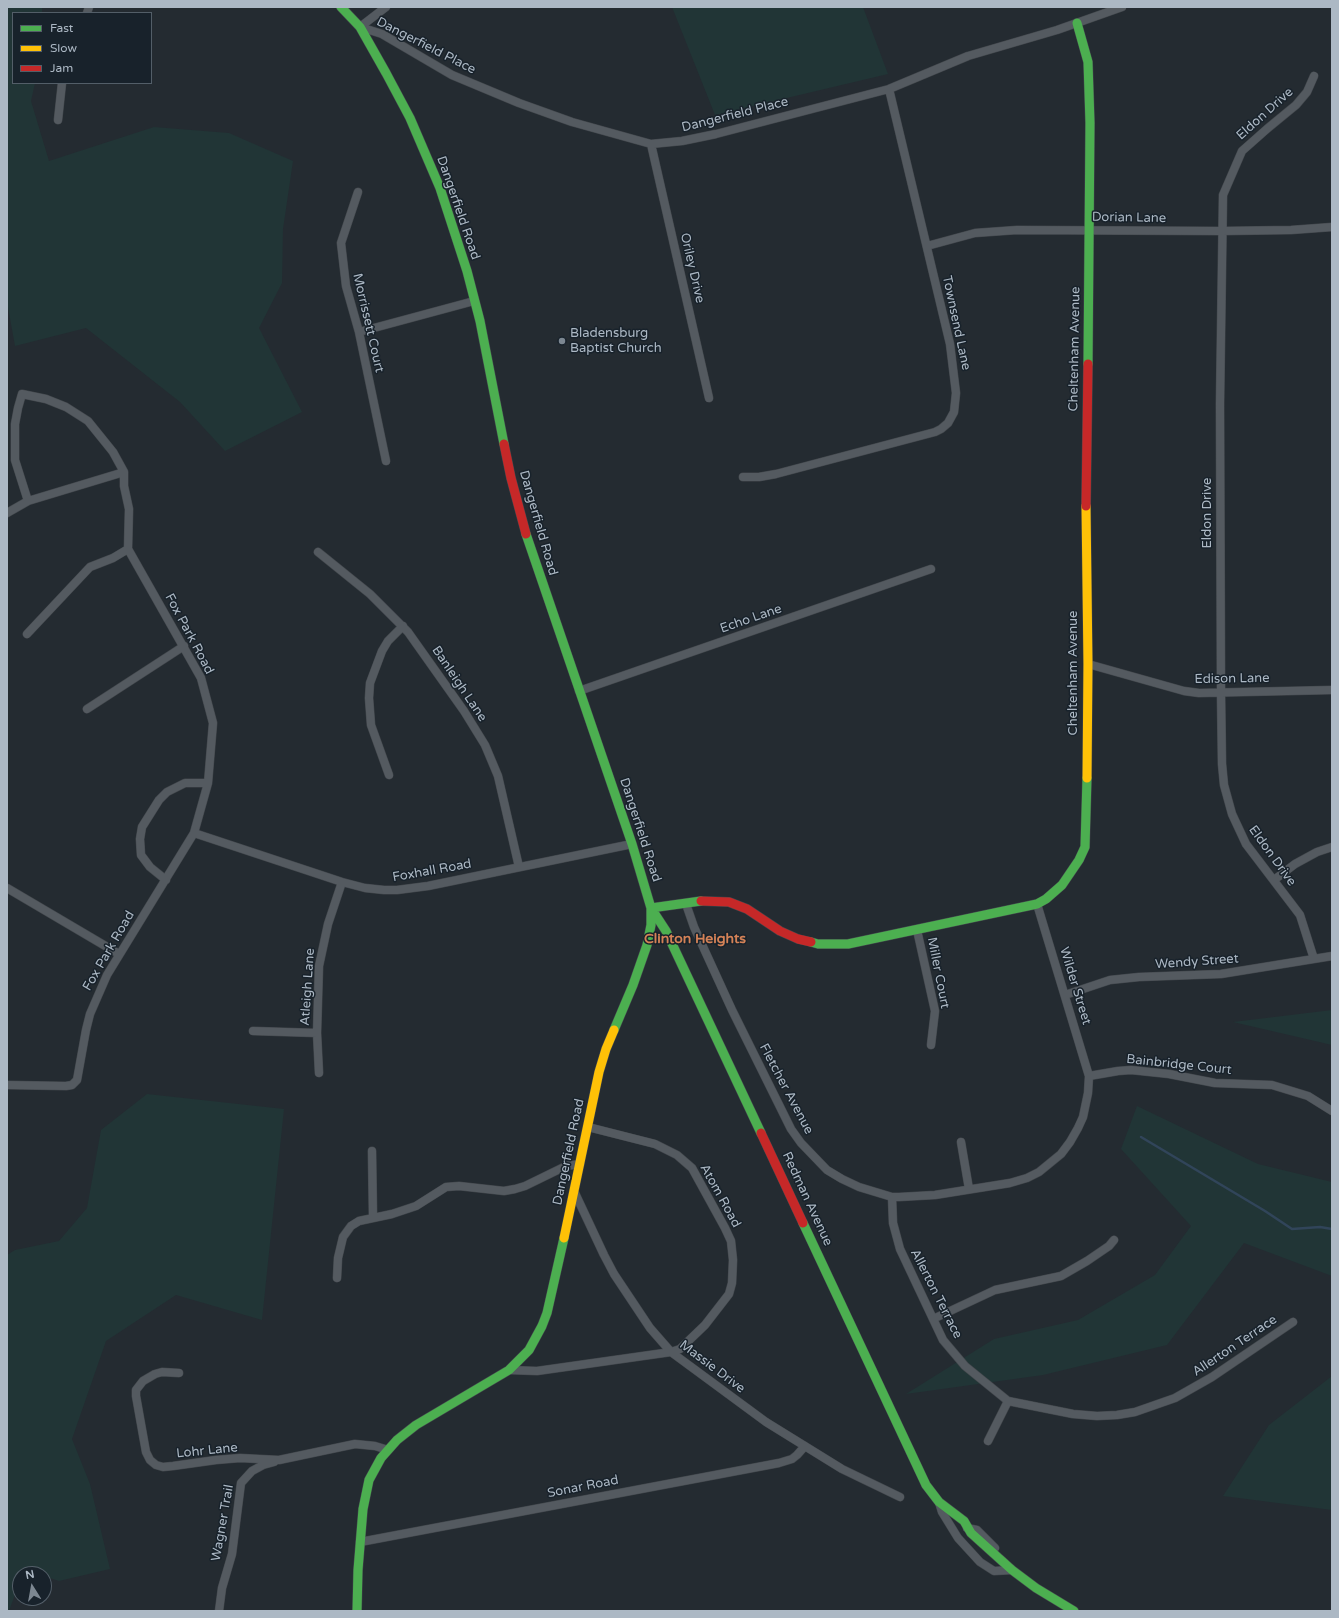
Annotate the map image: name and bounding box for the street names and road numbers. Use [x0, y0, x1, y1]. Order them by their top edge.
street label: Dangerfield Place [374, 14, 478, 78]
street label: Eldon Drive [1233, 84, 1297, 144]
street label: Dangerfield Place [680, 94, 790, 136]
street label: Dangerfield Road [433, 154, 483, 262]
street label: Dorian Lane [1092, 210, 1166, 226]
street label: Oriley Drive [676, 231, 708, 305]
street label: Morrissett Court [349, 272, 387, 374]
street label: Townsend Lane [938, 274, 974, 372]
street label: Cheltenham Avenue [1066, 286, 1084, 412]
street label: Dangerfield Road [516, 469, 560, 577]
street label: Eldon Drive [1200, 478, 1216, 548]
street label: Fox Park Road [161, 591, 217, 677]
street label: Echo Lane [718, 601, 784, 637]
street label: Cheltenham Avenue [1066, 611, 1082, 735]
street label: Banleigh Lane [428, 643, 490, 725]
street label: Edison Lane [1194, 671, 1270, 687]
street label: Dangerfield Road [616, 776, 664, 884]
street label: Eldon Drive [1245, 823, 1299, 889]
street label: Foxhall Road [391, 856, 473, 886]
street label: Fox Park Road [80, 908, 138, 994]
street label: Miller Court [923, 936, 953, 1010]
street label: Wilder Street [1056, 945, 1094, 1027]
street label: Atleigh Lane [298, 948, 318, 1026]
street label: Wendy Street [1155, 951, 1239, 973]
street label: Fletcher Avenue [756, 1041, 816, 1137]
street label: Bainbridge Court [1126, 1052, 1232, 1078]
street label: Dangerfield Road [550, 1097, 588, 1207]
street label: Redman Avenue [778, 1150, 836, 1248]
street label: Atom Road [696, 1162, 744, 1230]
street label: Allerton Terrace [907, 1247, 965, 1341]
street label: Allerton Terrace [1190, 1312, 1280, 1380]
street label: Massie Drive [676, 1337, 748, 1397]
street label: Lohr Lane [175, 1440, 239, 1462]
street label: Sonar Road [546, 1472, 620, 1502]
street label: Wagner Trail [209, 1483, 237, 1563]

